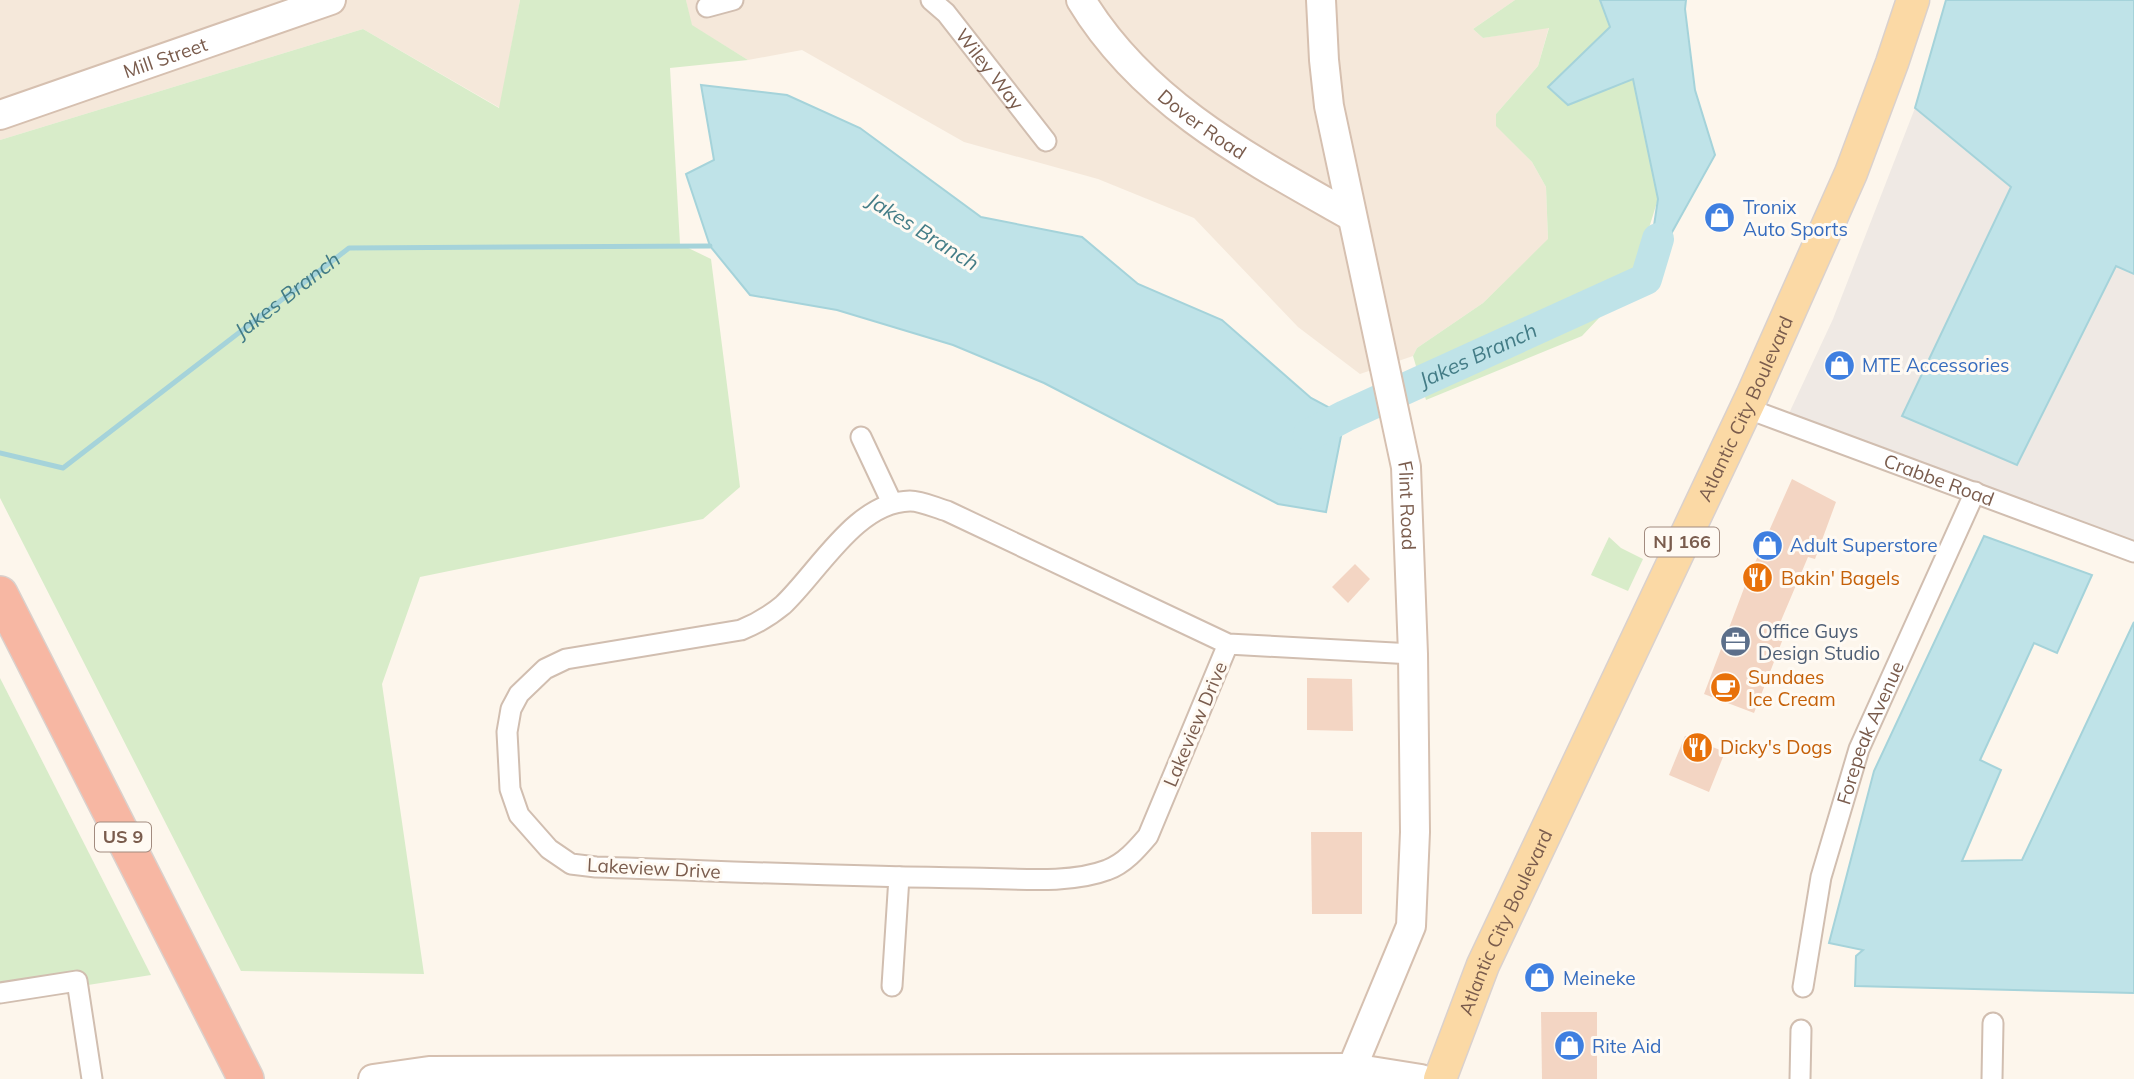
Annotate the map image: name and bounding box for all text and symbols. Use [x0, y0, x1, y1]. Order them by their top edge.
street label: Wiley Way [951, 23, 1029, 115]
street label: Mill Street [120, 32, 211, 83]
street label: Dover Road [1153, 84, 1251, 164]
water label: Jakes Branch [861, 185, 984, 276]
place label: Tronix Auto Sports [1743, 195, 1848, 241]
shop icon: Tronix Auto Sports [1703, 201, 1737, 235]
water label: Jakes Branch [227, 246, 345, 345]
street label: Atlantic City Boulevard [1692, 312, 1798, 505]
water label: Jakes Branch [1413, 316, 1541, 393]
shop icon: MTE Accessories [1822, 348, 1856, 382]
place label: MTE Accessories [1862, 353, 2009, 377]
street label: Crabbe Road [1881, 448, 1998, 511]
street label: Flint Road [1393, 459, 1421, 550]
road number: NJ 166 [1645, 528, 1719, 556]
shop icon: Adult Superstore [1750, 528, 1784, 562]
place label: Adult Superstore [1790, 533, 1938, 557]
restaurant icon: Bakin' Bagels [1741, 561, 1775, 595]
place label: Bakin' Bagels [1781, 566, 1900, 590]
place label: Office Guys Design Studio [1758, 619, 1880, 665]
office icon: Office Guys Design Studio [1718, 625, 1752, 659]
street label: Forepeak Avenue [1831, 657, 1909, 807]
street label: Lakeview Drive [1158, 658, 1232, 790]
place label: Sundaes Ice Cream [1748, 665, 1836, 711]
cafe icon: Sundaes Ice Cream [1708, 671, 1742, 705]
restaurant icon: Dicky's Dogs [1680, 730, 1714, 764]
place label: Dicky's Dogs [1720, 735, 1832, 759]
road number: US 9 [95, 822, 151, 852]
street label: Atlantic City Boulevard [1453, 825, 1557, 1018]
street label: Lakeview Drive [587, 853, 721, 883]
shop icon: Meineke [1523, 961, 1557, 995]
place label: Meineke [1563, 966, 1636, 990]
shop icon: Rite Aid [1552, 1029, 1586, 1063]
place label: Rite Aid [1592, 1034, 1661, 1058]

